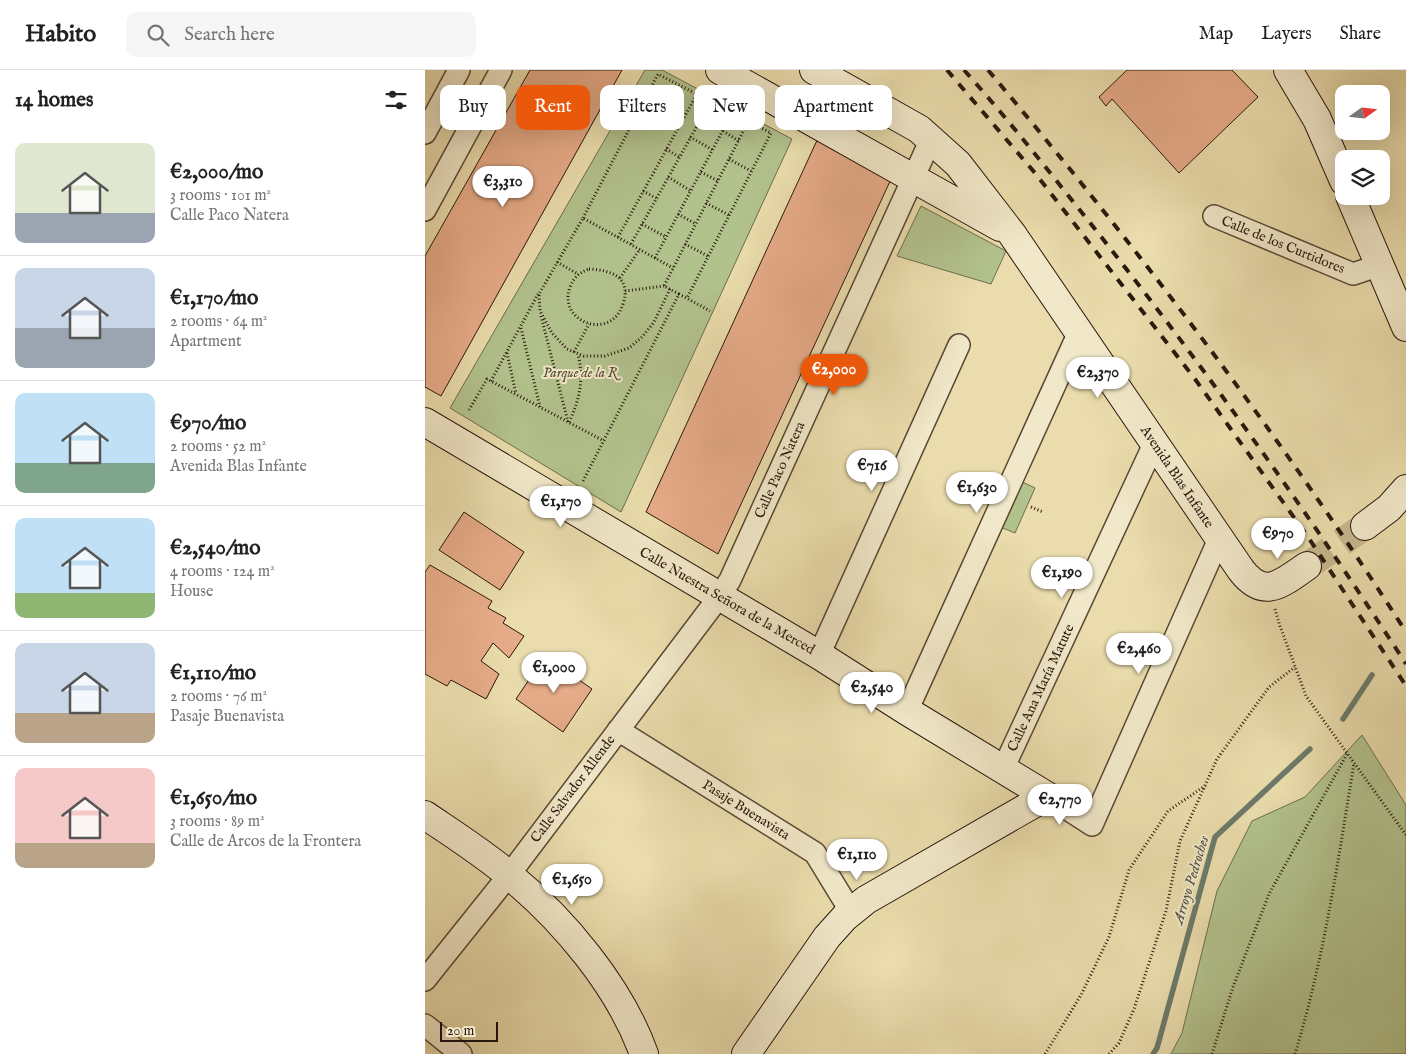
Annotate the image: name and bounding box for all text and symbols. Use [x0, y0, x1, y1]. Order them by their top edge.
search box [126, 12, 476, 57]
text: Habito [25, 19, 96, 50]
icon: search [144, 21, 172, 49]
text: Search here [184, 23, 275, 47]
text: Map [1199, 23, 1233, 46]
text: Layers [1261, 23, 1312, 46]
text: Share [1340, 23, 1381, 46]
chip: Buy [440, 85, 506, 130]
chip: Rent [516, 85, 590, 130]
chip: Filters [600, 85, 684, 130]
chip: New [694, 85, 765, 130]
chip: Apartment [775, 85, 892, 130]
north arrow [1335, 85, 1390, 140]
map controls [1335, 85, 1390, 205]
icon: filters [382, 86, 410, 114]
text: 14 homes [15, 87, 93, 114]
button: layers [1335, 150, 1390, 205]
text: €2,000/mo [170, 159, 263, 186]
icon: home [55, 163, 115, 223]
pin: €3,310 [462, 166, 544, 208]
text: €3,310 [483, 172, 523, 192]
text: 3 rooms · 101 m² [170, 186, 271, 206]
text: Calle Paco Natera [170, 206, 289, 226]
street label: Calle de los Curtidores [1219, 212, 1348, 278]
text: €1,170/mo [170, 285, 258, 312]
icon: home [55, 288, 115, 348]
text: 2 rooms · 64 m² [170, 312, 268, 332]
text: Apartment [170, 332, 241, 352]
pin: €2,000 [793, 354, 875, 396]
pin: €2,370 [1057, 356, 1139, 399]
text: €2,000 [812, 360, 856, 380]
text: €2,370 [1077, 363, 1119, 383]
park label: Parque de la R [543, 364, 621, 382]
text: €970/mo [170, 410, 246, 437]
icon: home [55, 413, 115, 473]
street label: Calle Paco Natera [751, 418, 810, 521]
street label: Avenida Blas Infante [1135, 421, 1218, 532]
text: 2 rooms · 52 m² [170, 437, 266, 457]
pin: €716 [842, 450, 902, 492]
text: €716 [857, 456, 887, 476]
text: Avenida Blas Infante [170, 457, 307, 477]
pin: €1,630 [936, 472, 1018, 514]
text: €1,630 [957, 478, 997, 498]
pin: €1,170 [520, 486, 602, 528]
text: €1,170 [541, 492, 581, 512]
pin: €970 [1248, 518, 1308, 560]
text: €970 [1262, 524, 1294, 544]
text: €2,540/mo [170, 535, 261, 562]
icon: home [55, 538, 115, 598]
street label: Calle Nuestra Señora de la Merced [636, 543, 818, 659]
pin: €1,190 [1021, 556, 1103, 599]
text: 4 rooms · 124 m² [170, 562, 275, 582]
text: €1,190 [1042, 563, 1082, 583]
text: House [170, 582, 213, 602]
street label: Calle Ana María Matute [1003, 621, 1079, 755]
pin: €2,460 [1098, 632, 1180, 675]
text: €2,460 [1117, 639, 1161, 659]
pin: €1,000 [513, 652, 595, 694]
text: €1,000 [532, 658, 576, 678]
text: €1,110/mo [170, 660, 256, 687]
icon: home [55, 663, 115, 723]
pin: €2,540 [831, 672, 913, 714]
text: €2,540 [851, 678, 893, 698]
text: 2 rooms · 76 m² [170, 687, 267, 707]
text: Pasaje Buenavista [170, 707, 284, 727]
street label: Calle Salvador Allende [527, 731, 620, 846]
street label: Pasaje Buenavista [699, 776, 794, 845]
pin: €2,770 [1019, 784, 1101, 826]
text: €1,650/mo [170, 785, 257, 812]
icon: home [55, 788, 115, 848]
text: €2,770 [1038, 790, 1082, 810]
text: 3 rooms · 89 m² [170, 812, 265, 832]
text: Calle de Arcos de la Frontera [170, 832, 361, 852]
water label: Arroyo Pedroches [1168, 833, 1214, 928]
pin: €1,110 [816, 838, 898, 881]
text: €1,110 [837, 845, 877, 865]
pin: €1,650 [531, 864, 613, 906]
text: €1,650 [552, 870, 592, 890]
scale bar [440, 1019, 497, 1042]
text: 20 m [447, 1022, 474, 1040]

